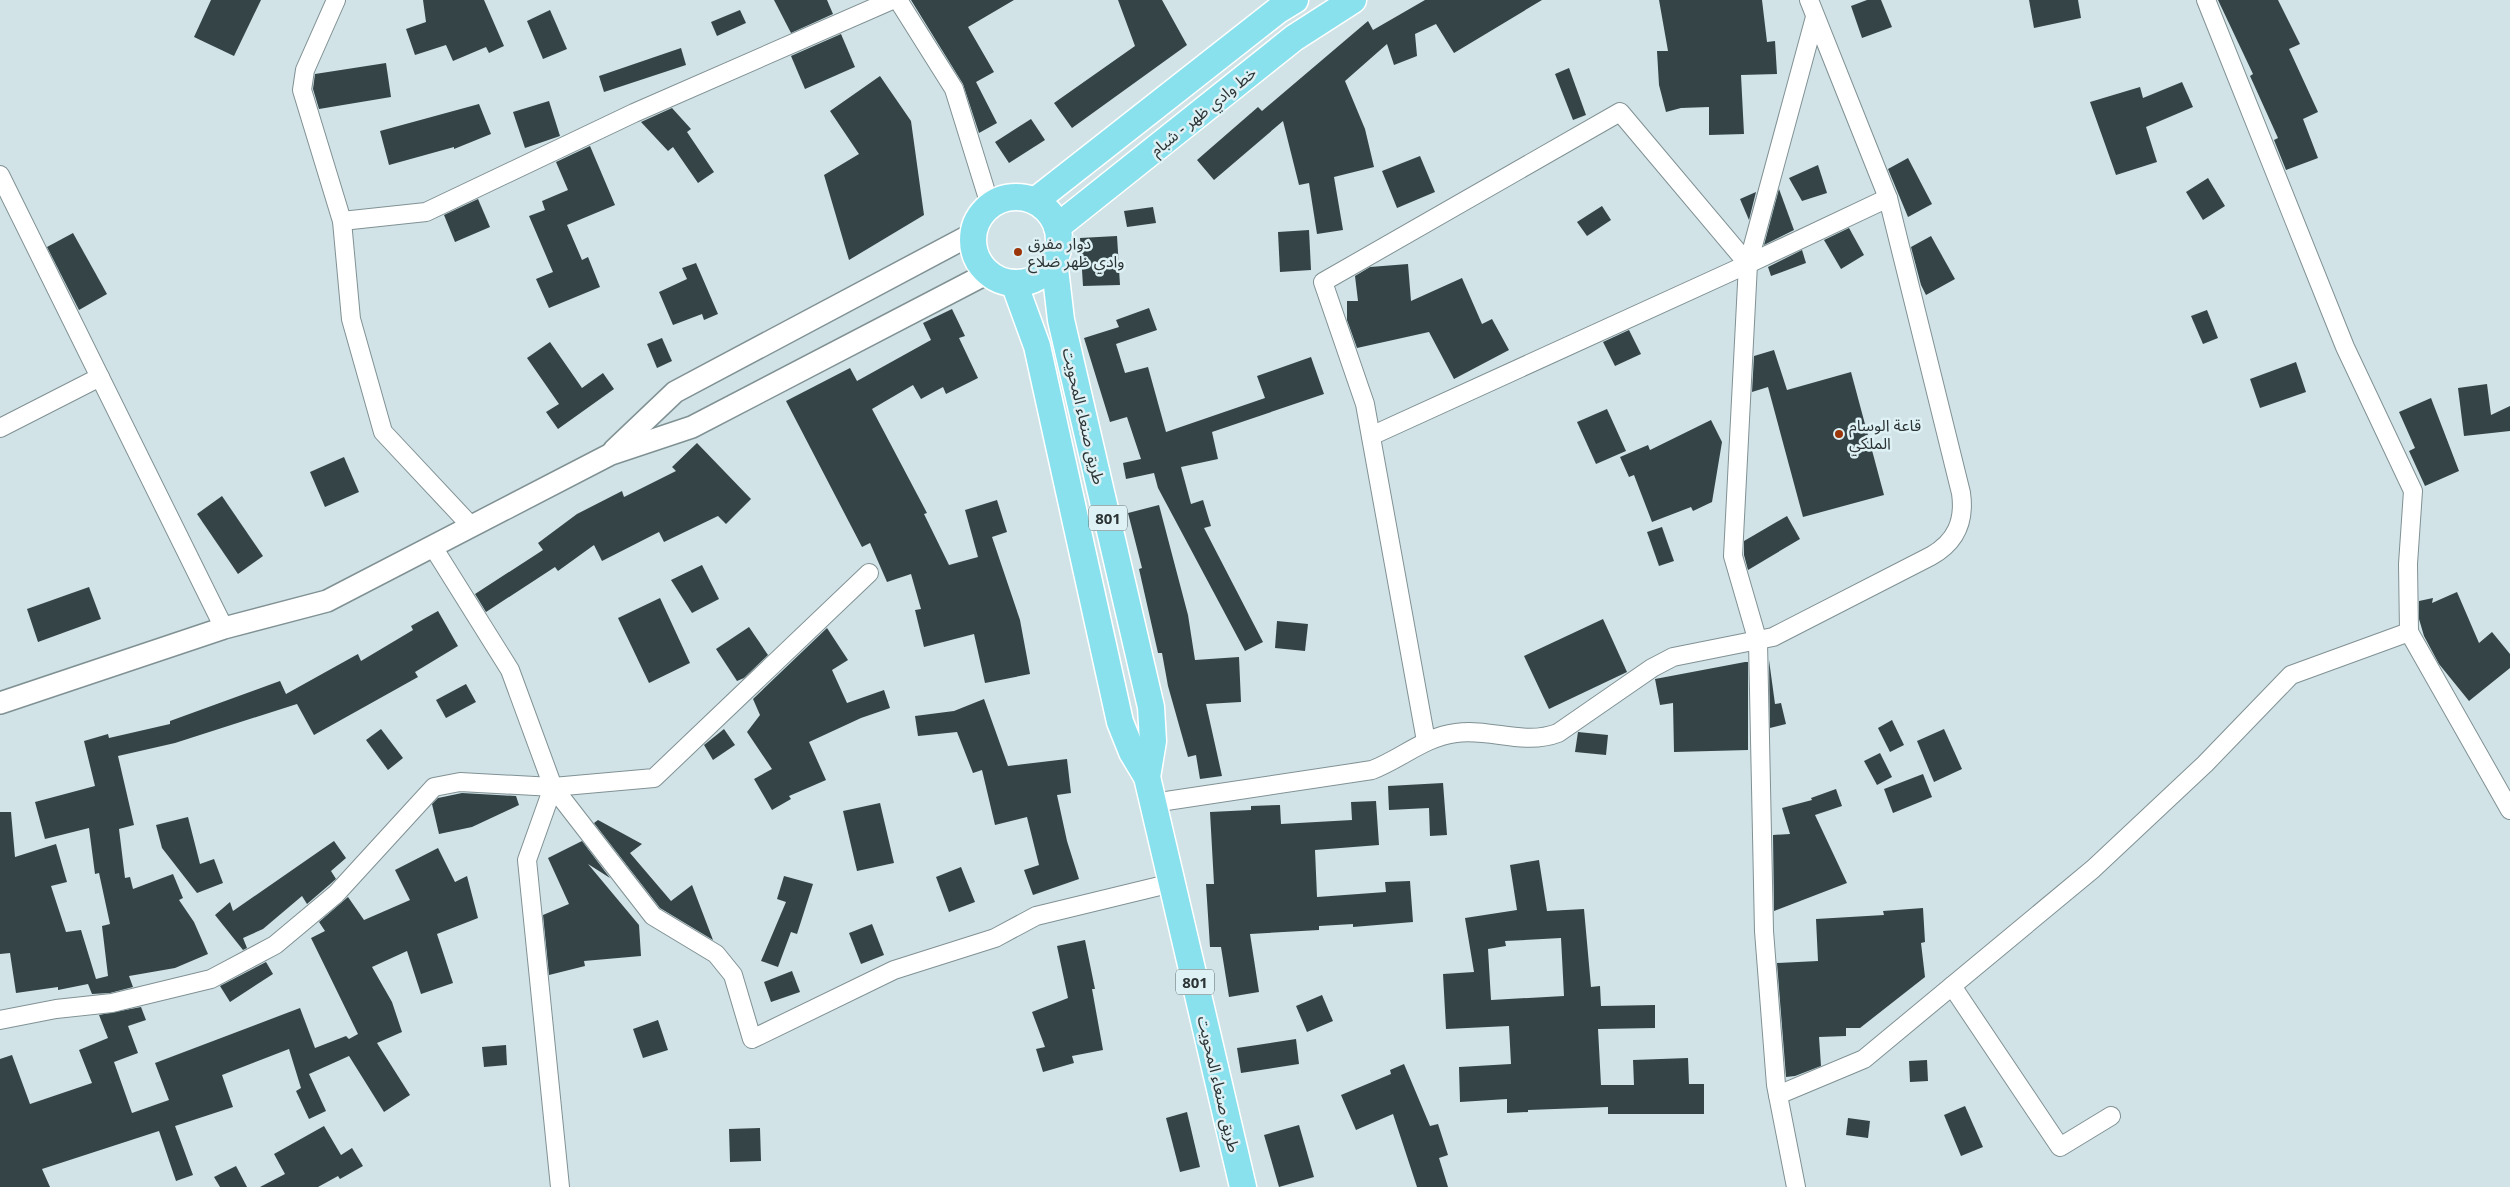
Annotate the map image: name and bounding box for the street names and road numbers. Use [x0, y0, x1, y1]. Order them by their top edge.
street label: خط وادي ظهر - شبام [1145, 61, 1262, 162]
street label: طريق صنعاء المحويت [1058, 346, 1110, 487]
road number: 801 [1089, 506, 1127, 530]
road number: 801 [1176, 970, 1214, 994]
street label: طريق صنعاء المحويت [1193, 1014, 1245, 1155]

